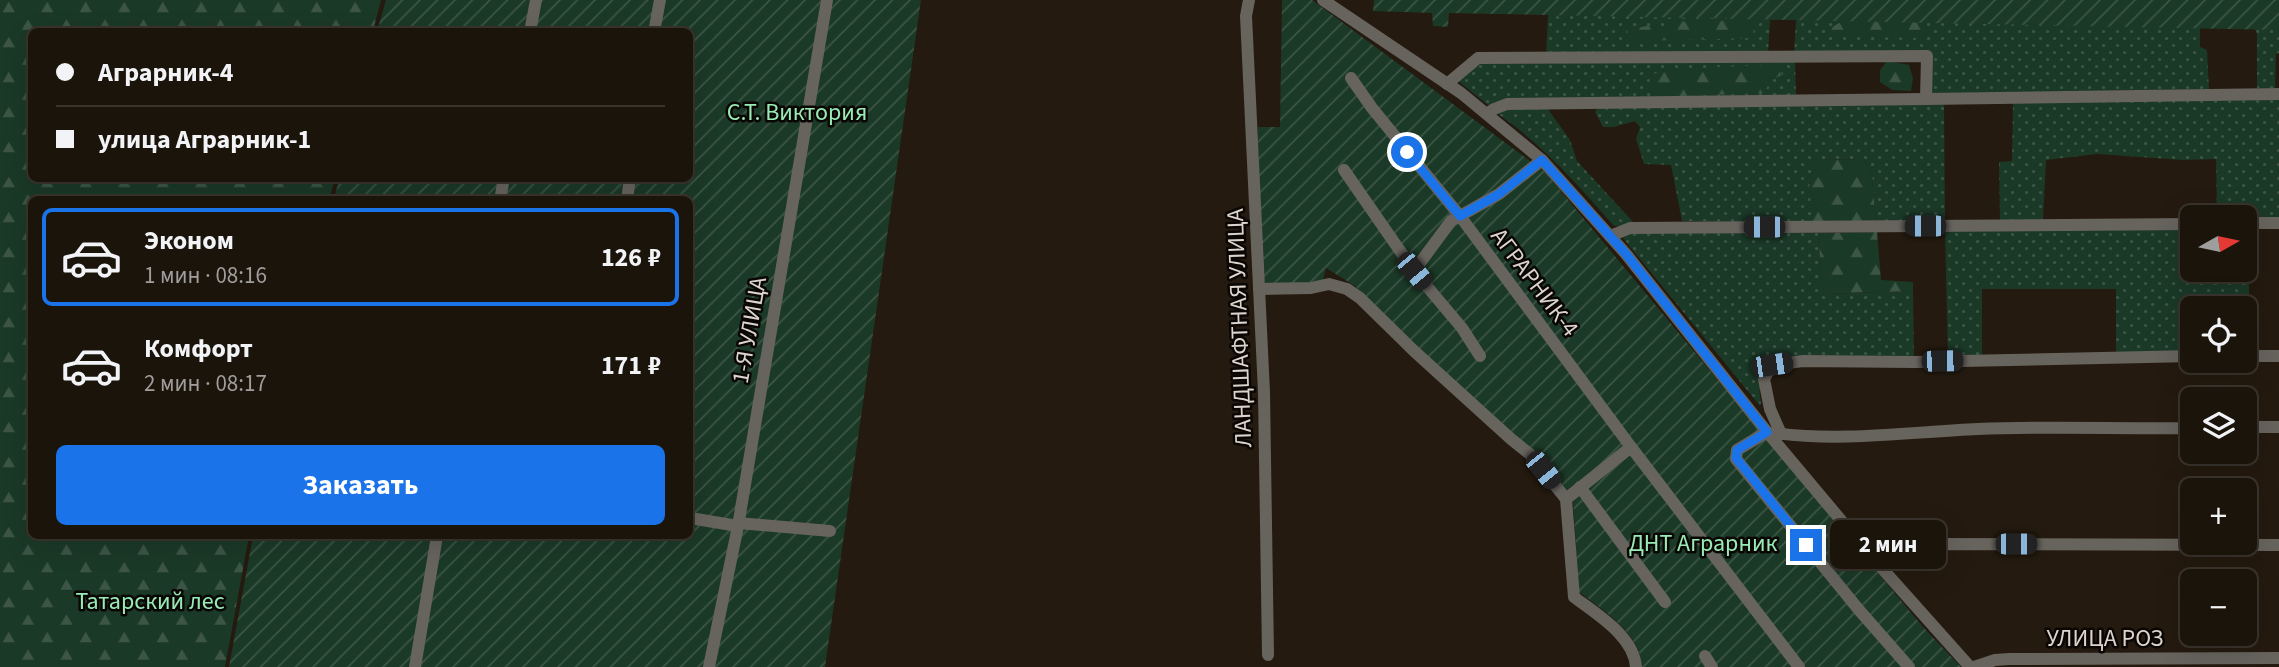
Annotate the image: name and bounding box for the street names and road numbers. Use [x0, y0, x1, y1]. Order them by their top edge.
street label: ЛАНДШАФТНАЯ УЛИЦА [1218, 208, 1261, 448]
street label: АГРАРНИК-4 [1482, 221, 1587, 344]
street label: 1-Я УЛИЦА [723, 274, 776, 386]
street label: УЛИЦА РОЗ [2047, 621, 2163, 656]

